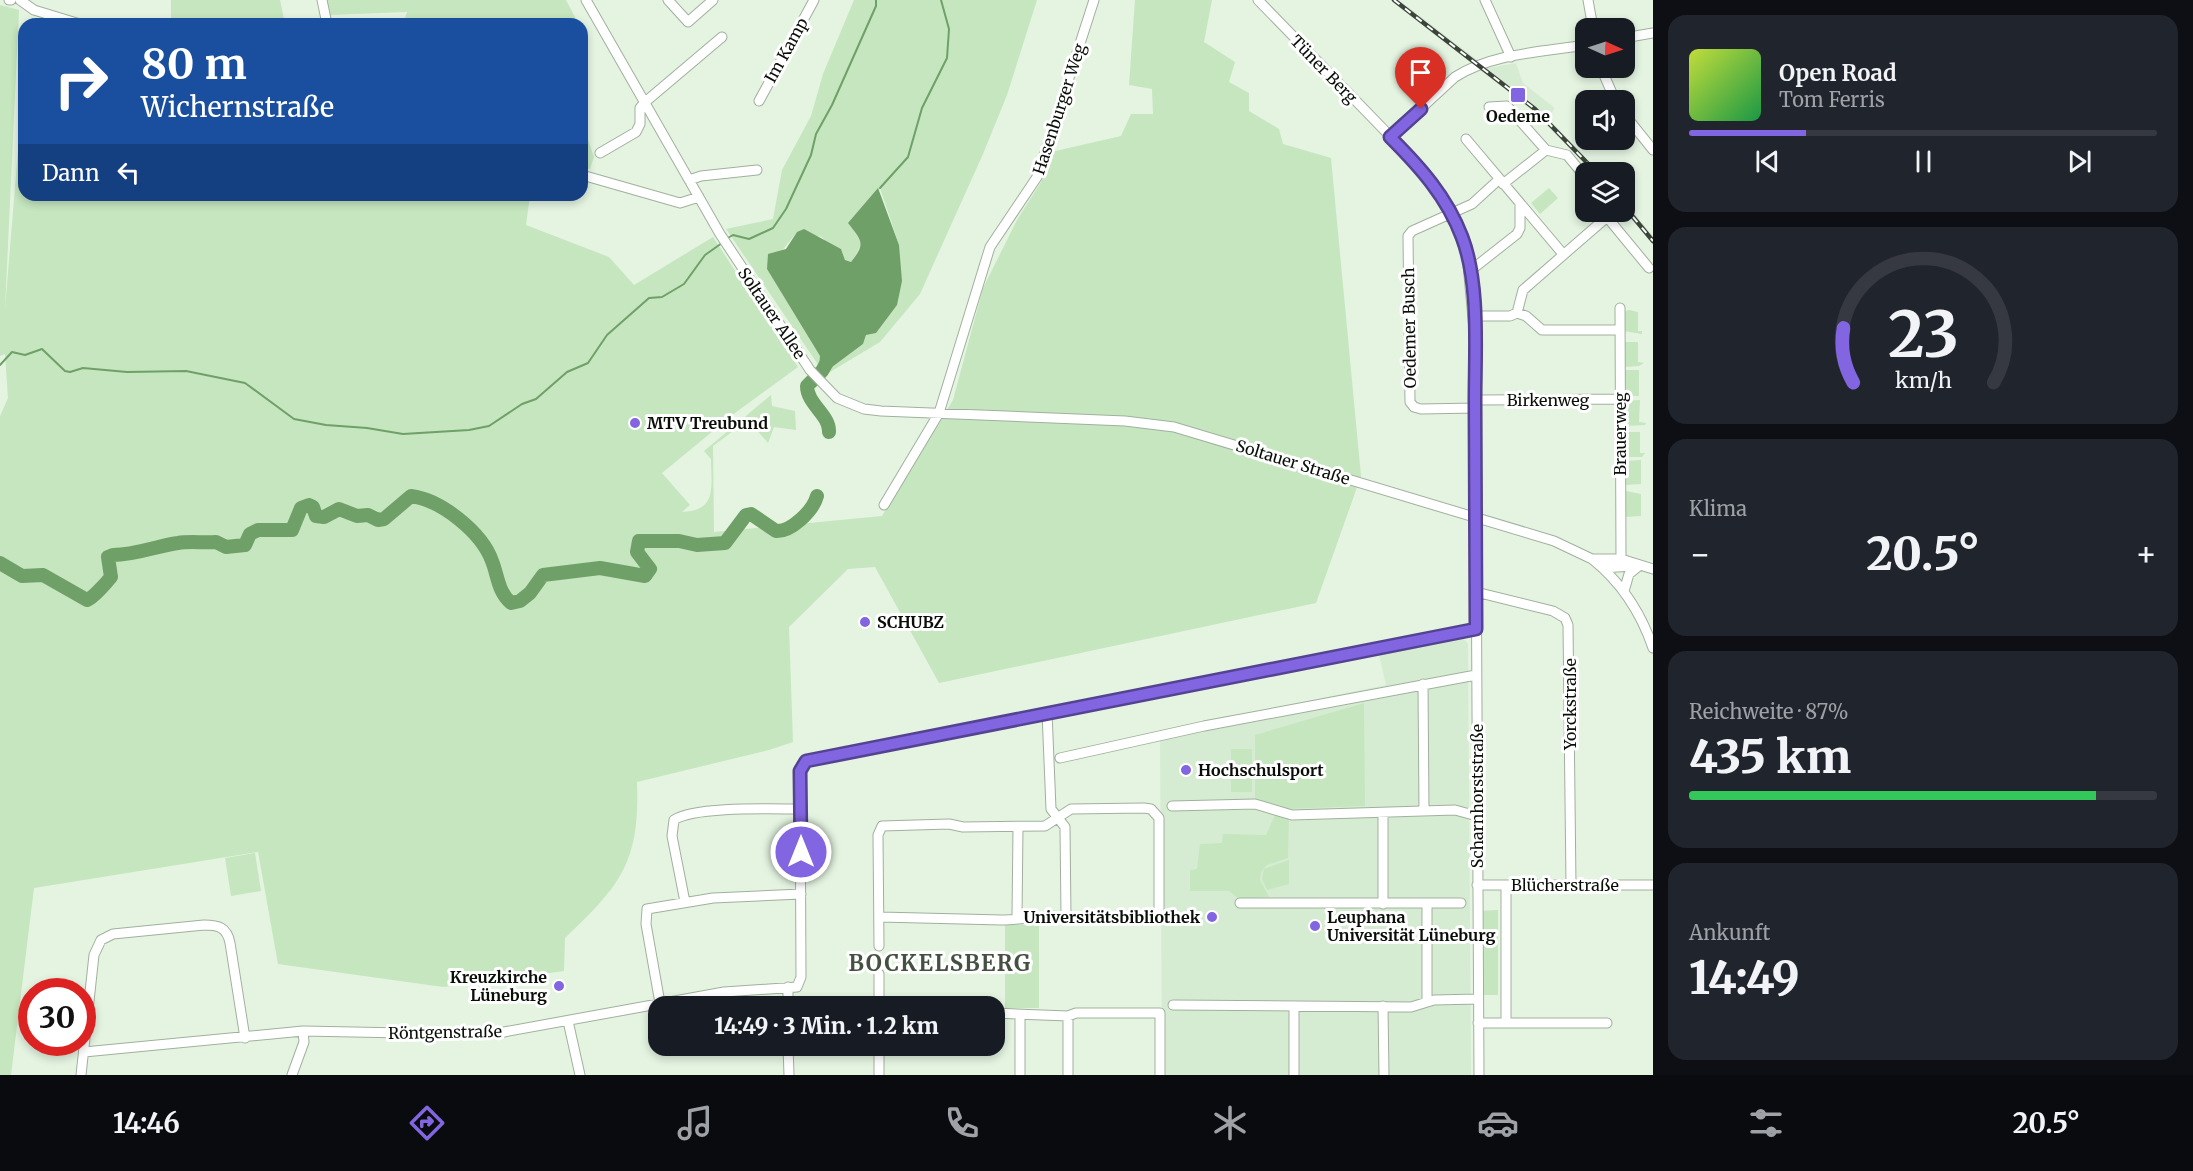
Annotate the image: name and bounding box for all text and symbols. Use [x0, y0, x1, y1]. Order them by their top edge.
street label: Im Kamp [760, 14, 812, 86]
north arrow [1575, 18, 1635, 78]
map controls [1575, 18, 1635, 222]
street label: Tüner Berg [1287, 31, 1362, 107]
text: 80 m [141, 38, 247, 90]
street label: Hasenburger Weg [1028, 41, 1090, 177]
icon: right [42, 42, 120, 120]
pin [1395, 47, 1446, 109]
icon: arrive [1404, 56, 1437, 89]
text: Open Road [1779, 59, 1897, 87]
marker: Oedeme [1509, 86, 1527, 104]
text: Tom Ferris [1779, 87, 1885, 112]
text: Wichernstraße [141, 90, 334, 124]
button: sound [1575, 90, 1635, 150]
place label: Oedeme [1486, 106, 1550, 126]
icon: previous [1751, 145, 1784, 178]
icon: pause [1907, 145, 1940, 178]
icon: next [2063, 145, 2096, 178]
icon: left [112, 156, 145, 189]
text: Dann [42, 159, 100, 187]
button: layers [1575, 162, 1635, 222]
street label: Soltauer Allee [734, 263, 810, 363]
street label: Oedemer Busch [1398, 267, 1420, 389]
text: 23 [1888, 296, 1958, 374]
text: km/h [1895, 367, 1951, 394]
street label: Birkenweg [1507, 390, 1590, 410]
street label: Brauerweg [1610, 392, 1630, 476]
place label: MTV Treubund [647, 413, 768, 433]
marker: MTV Treubund [628, 416, 642, 430]
street label: Soltauer Straße [1234, 435, 1352, 489]
text: Klima [1689, 496, 1747, 521]
text: 20.5° [1866, 526, 1980, 582]
text: − [1689, 534, 1711, 575]
text: + [2135, 534, 2157, 575]
place label: SCHUBZ [877, 612, 944, 632]
marker: SCHUBZ [858, 615, 872, 629]
street label: Yorckstraße [1560, 658, 1580, 751]
text: Reichweite · 87% [1689, 699, 1848, 724]
street label: Scharnhorststraße [1467, 724, 1487, 868]
text: 435 km [1689, 729, 1851, 785]
place label: Hochschulsport [1198, 760, 1324, 780]
marker: Hochschulsport [1179, 763, 1193, 777]
position arrow [769, 820, 833, 884]
street label: Blücherstraße [1511, 875, 1619, 895]
place label: Universitätsbibliothek [1023, 907, 1201, 927]
place label: Leuphana Universität Lüneburg [1327, 907, 1495, 945]
marker: Universitätsbibliothek [1205, 910, 1219, 924]
marker: Leuphana Universität Lüneburg [1308, 919, 1322, 933]
text: Ankunft [1689, 920, 1770, 945]
district label: BOCKELSBERG [849, 949, 1031, 977]
text: 14:49 [1689, 950, 1800, 1006]
place label: Kreuzkirche Lüneburg [450, 967, 547, 1005]
speed limit sign: 30 [18, 978, 96, 1056]
marker: Kreuzkirche Lüneburg [552, 979, 566, 993]
text: 14:49 · 3 Min. · 1.2 km [714, 1012, 939, 1040]
street label: Röntgenstraße [388, 1021, 502, 1043]
icon: directions [406, 1102, 448, 1144]
icon: music [674, 1102, 716, 1144]
icon: phone [941, 1102, 983, 1144]
icon: climate [1209, 1102, 1251, 1144]
icon: car [1477, 1102, 1519, 1144]
icon: filters [1745, 1102, 1787, 1144]
text: 14:46 [113, 1106, 180, 1140]
text: 20.5° [2013, 1106, 2080, 1140]

